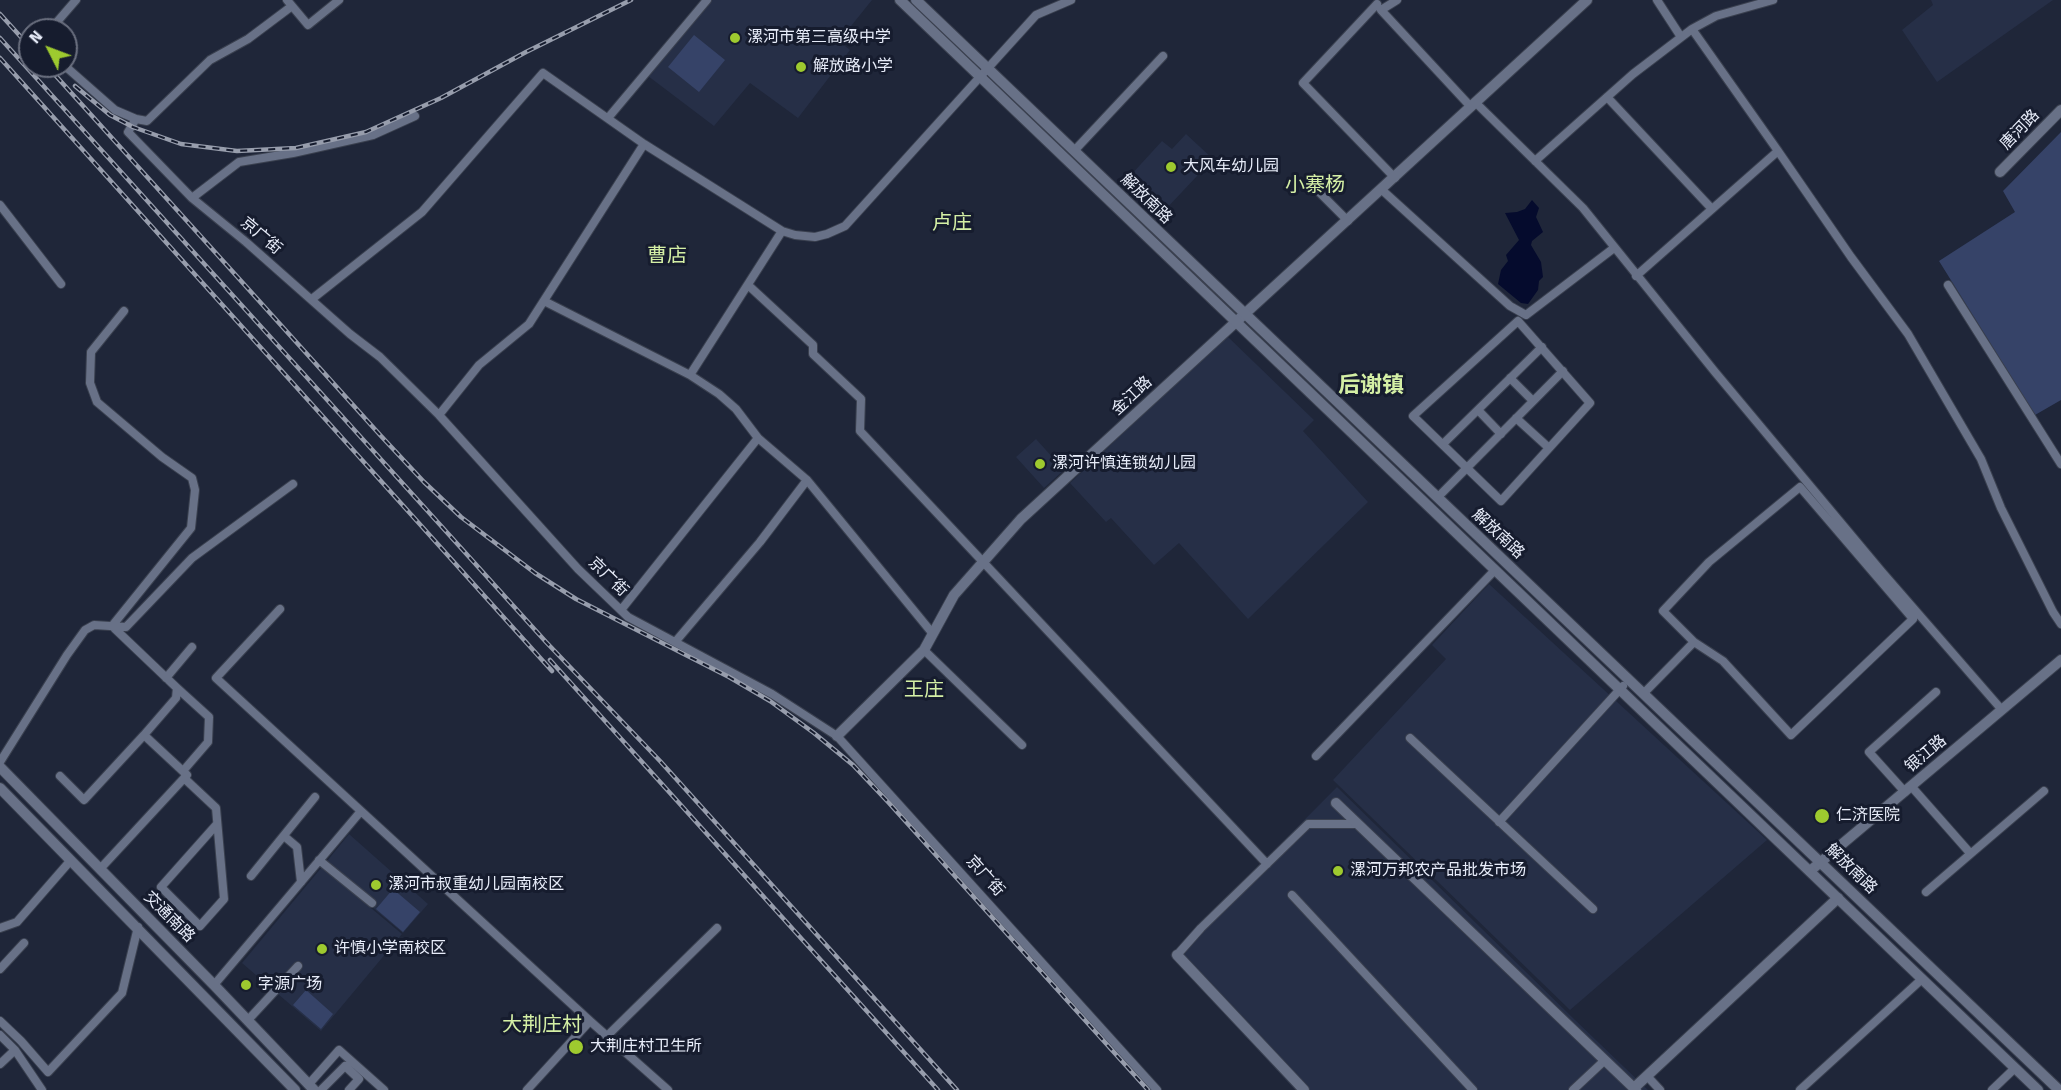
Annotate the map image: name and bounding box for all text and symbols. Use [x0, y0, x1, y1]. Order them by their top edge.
north arrow [18, 18, 78, 78]
text: N [25, 27, 46, 47]
place label: 漯河市第三高级中学 [747, 28, 891, 48]
marker: 漯河市第三高级中学 [728, 31, 742, 45]
place label: 解放路小学 [813, 57, 893, 77]
marker: 解放路小学 [794, 60, 808, 74]
street label: 唐河路 [1996, 106, 2044, 154]
place label: 大风车幼儿园 [1183, 157, 1279, 177]
marker: 大风车幼儿园 [1164, 160, 1178, 174]
street label: 解放南路 [1116, 170, 1176, 228]
district label: 小寨杨 [1285, 173, 1345, 197]
district label: 卢庄 [932, 211, 972, 235]
street label: 京广街 [236, 213, 286, 259]
district label: 曹店 [647, 244, 687, 268]
street label: 金江路 [1108, 373, 1156, 419]
district label: 后谢镇 [1338, 373, 1404, 399]
place label: 漯河许慎连锁幼儿园 [1052, 454, 1196, 474]
marker: 漯河许慎连锁幼儿园 [1033, 457, 1047, 471]
street label: 解放南路 [1468, 505, 1528, 563]
street label: 京广街 [584, 553, 632, 601]
district label: 王庄 [904, 678, 944, 702]
street label: 银江路 [1901, 731, 1951, 777]
place label: 仁济医院 [1836, 806, 1900, 826]
marker: 仁济医院 [1813, 807, 1831, 825]
street label: 解放南路 [1821, 840, 1881, 898]
street label: 京广街 [962, 852, 1008, 900]
place label: 漯河万邦农产品批发市场 [1350, 861, 1526, 881]
marker: 漯河万邦农产品批发市场 [1331, 864, 1345, 878]
place label: 漯河市叔重幼儿园南校区 [388, 875, 564, 895]
marker: 漯河市叔重幼儿园南校区 [369, 878, 383, 892]
street label: 交通南路 [140, 888, 198, 946]
place label: 许慎小学南校区 [334, 939, 446, 959]
marker: 许慎小学南校区 [315, 942, 329, 956]
place label: 字源广场 [258, 975, 322, 995]
marker: 字源广场 [239, 978, 253, 992]
district label: 大荆庄村 [502, 1013, 582, 1037]
place label: 大荆庄村卫生所 [590, 1037, 702, 1057]
marker: 大荆庄村卫生所 [567, 1038, 585, 1056]

